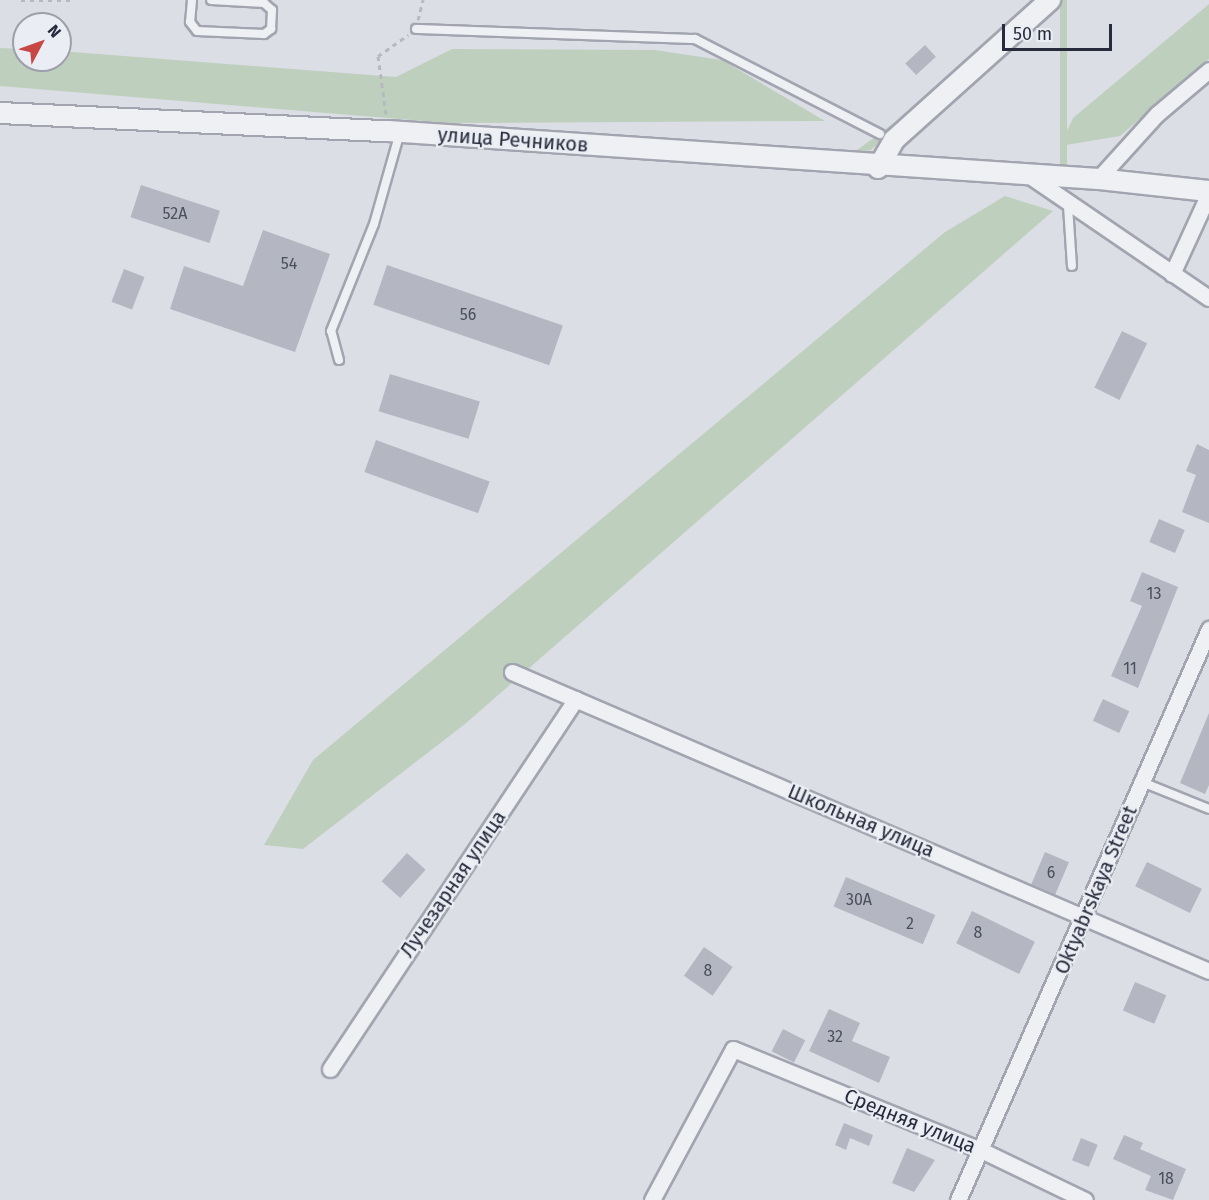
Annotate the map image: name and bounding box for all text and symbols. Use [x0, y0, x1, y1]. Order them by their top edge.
north arrow [12, 12, 72, 72]
scale bar [1005, 12, 1114, 50]
text: N [44, 21, 65, 41]
text: 50 m [1013, 23, 1052, 45]
street label: улица Речников [437, 123, 589, 157]
house number: 52А [163, 204, 187, 224]
house number: 54 [281, 254, 297, 274]
house number: 56 [460, 305, 476, 325]
house number: 13 [1147, 584, 1161, 604]
house number: 11 [1123, 659, 1137, 679]
street label: Школьная улица [784, 779, 938, 863]
street label: Oktyabrskaya Street [1050, 802, 1142, 978]
street label: Лучезарная улица [395, 806, 511, 962]
house number: 6 [1047, 863, 1055, 883]
house number: 30А [846, 890, 872, 910]
house number: 2 [906, 914, 914, 934]
house number: 8 [974, 923, 982, 943]
house number: 8 [704, 961, 712, 981]
house number: 32 [827, 1027, 843, 1047]
street label: Средняя улица [841, 1084, 979, 1158]
house number: 18 [1158, 1169, 1174, 1189]

